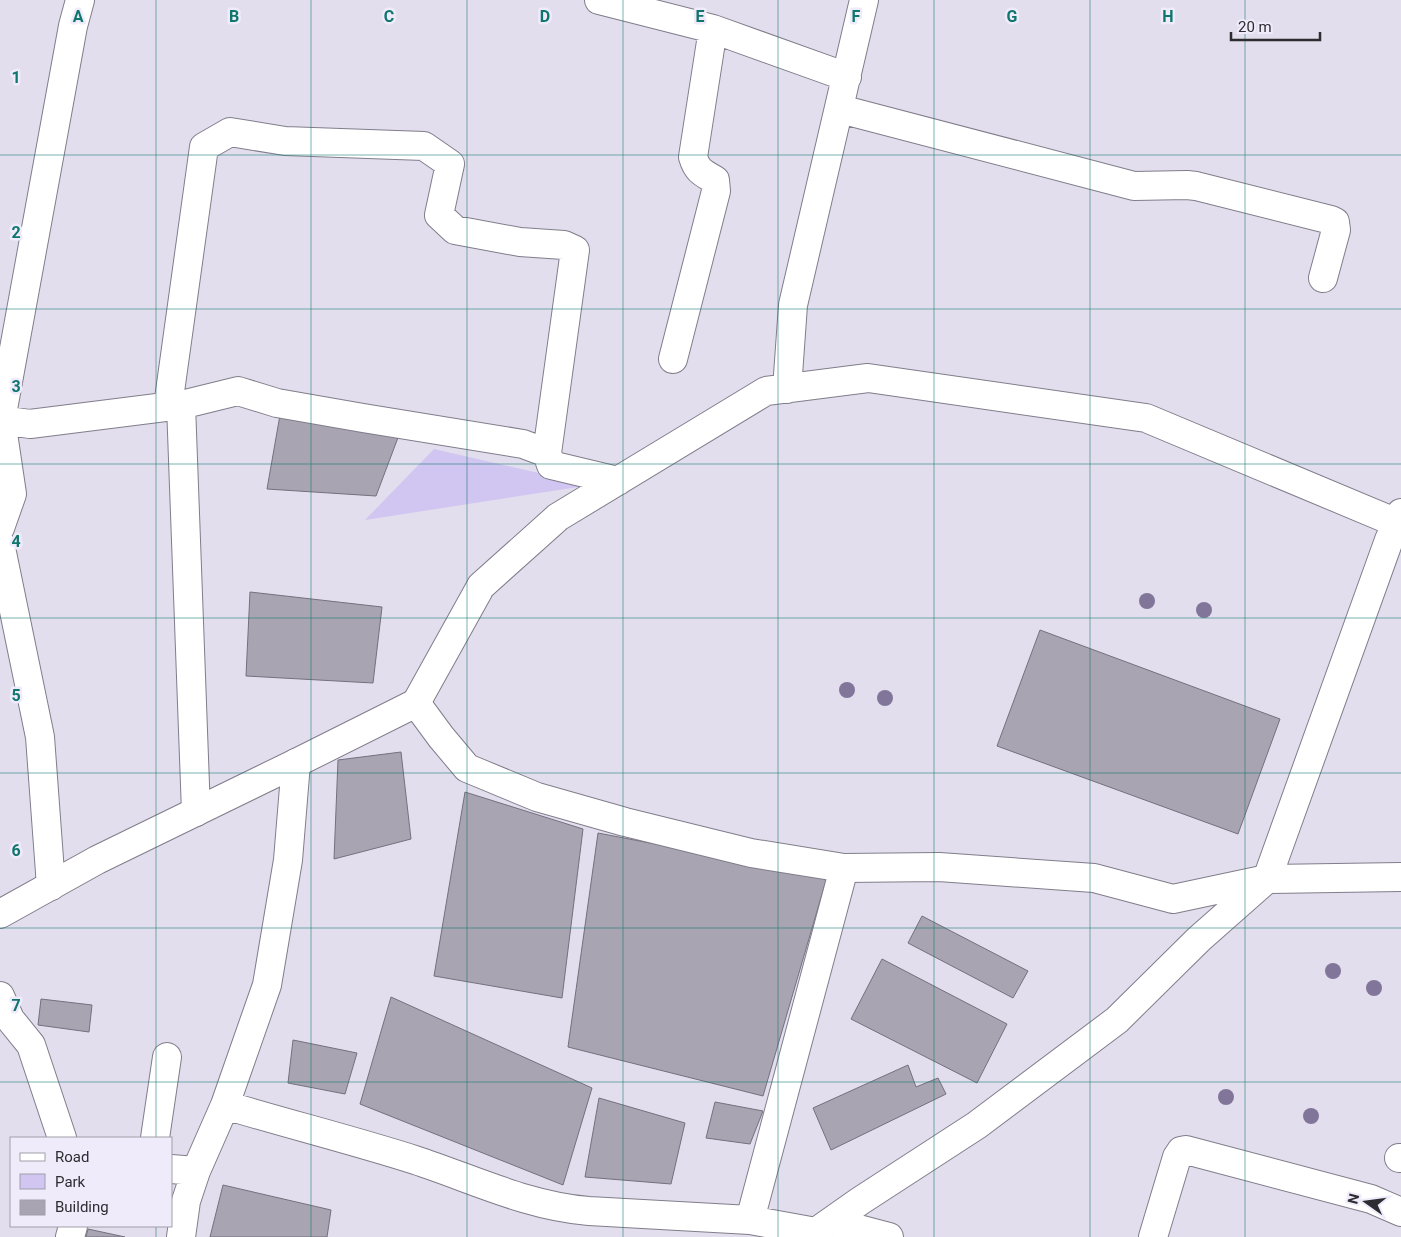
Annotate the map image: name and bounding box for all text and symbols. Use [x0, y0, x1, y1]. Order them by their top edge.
text: A [73, 7, 84, 26]
text: B [229, 7, 239, 26]
text: C [384, 7, 394, 26]
text: D [540, 7, 550, 26]
text: E [696, 7, 705, 26]
text: F [852, 7, 861, 26]
text: G [1007, 7, 1018, 26]
text: H [1162, 7, 1174, 26]
scale bar [1231, 10, 1320, 42]
text: 20 m [1238, 18, 1272, 36]
text: 1 [11, 68, 21, 87]
text: 2 [11, 223, 21, 242]
text: 3 [11, 377, 21, 396]
text: 4 [11, 532, 21, 551]
text: 5 [11, 686, 21, 705]
text: 6 [11, 841, 21, 860]
text: 7 [11, 996, 21, 1015]
legend [10, 1137, 172, 1227]
text: Road [55, 1148, 89, 1166]
text: Park [55, 1173, 86, 1191]
north arrow [1341, 1177, 1391, 1227]
text: N [1344, 1192, 1362, 1206]
text: Building [55, 1198, 109, 1216]

